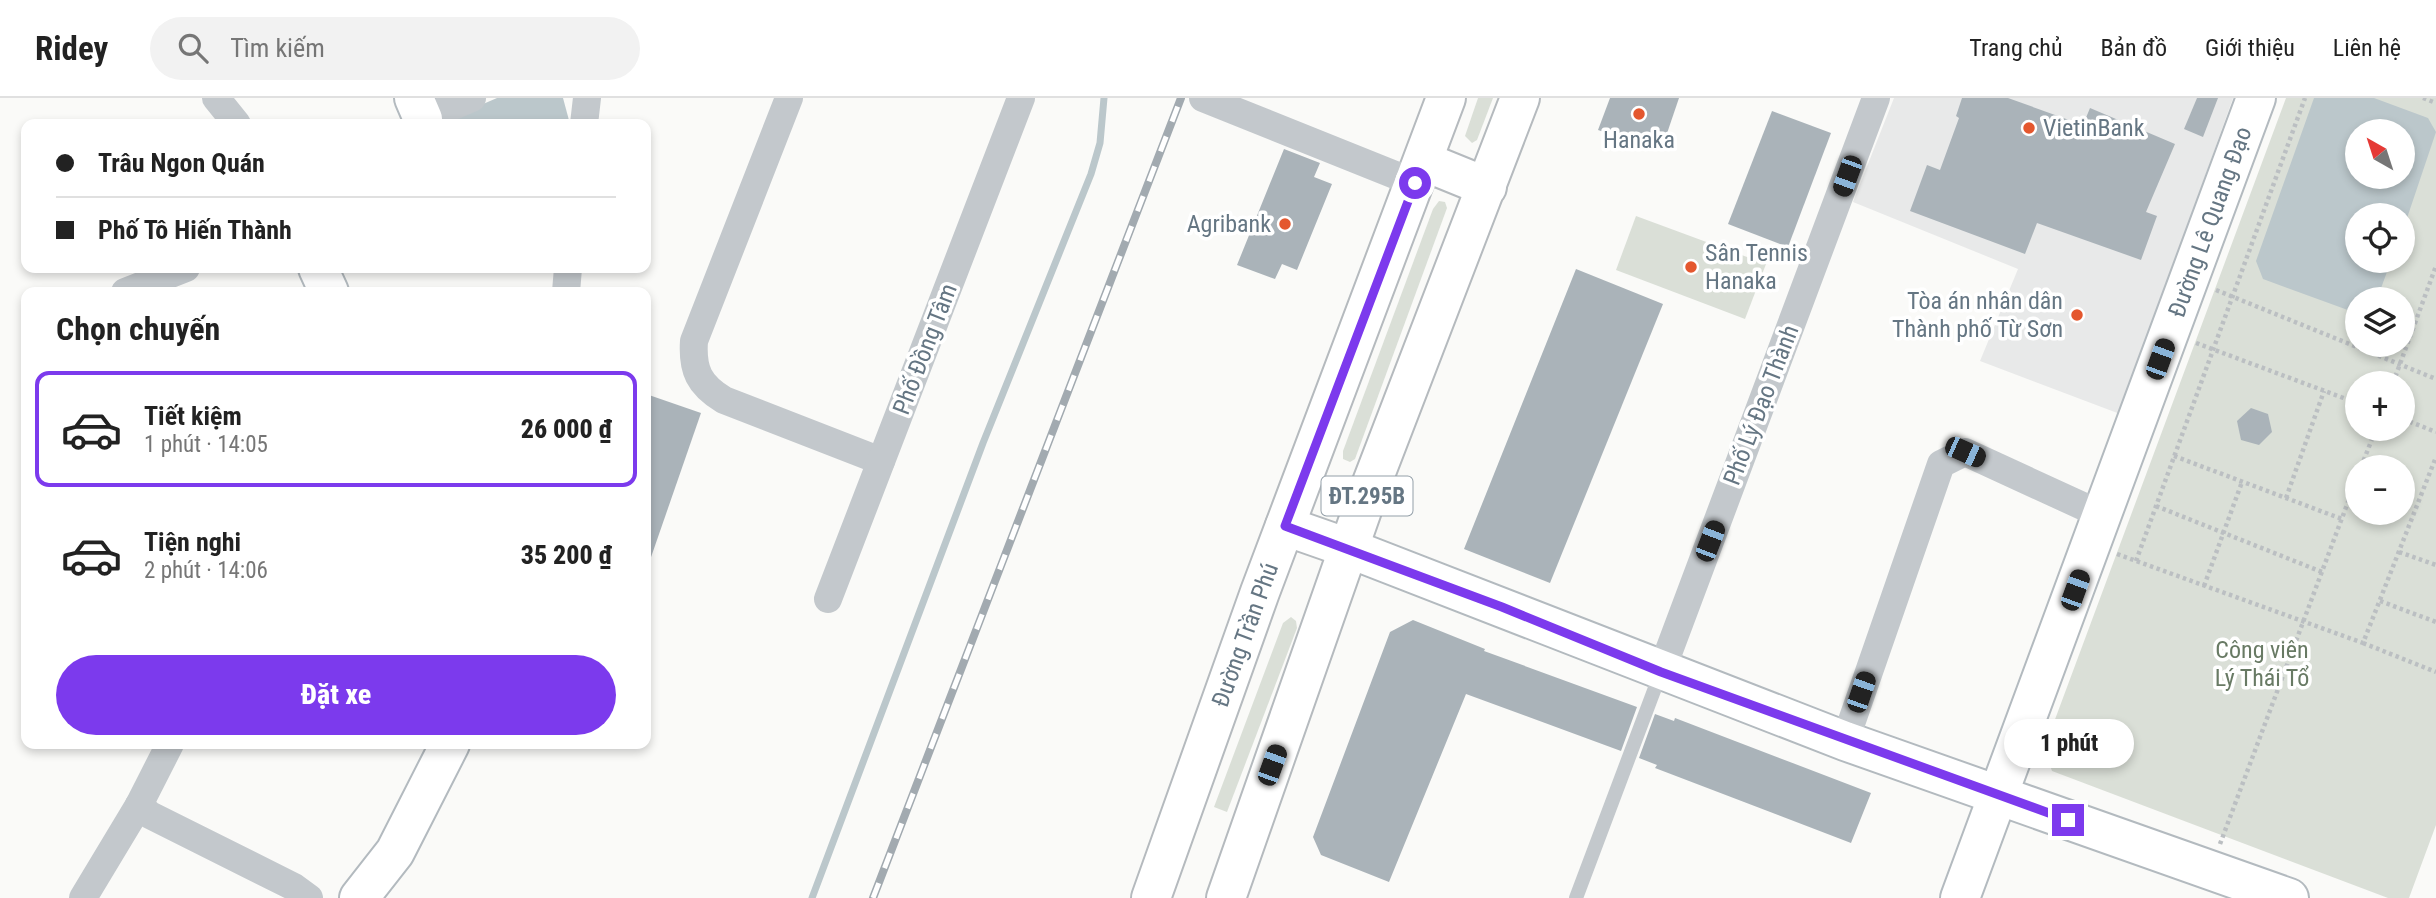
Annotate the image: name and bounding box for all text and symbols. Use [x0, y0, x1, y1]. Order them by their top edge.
search box [150, 17, 640, 80]
text: Ridey [35, 29, 108, 68]
icon: search [174, 29, 212, 67]
text: Tìm kiếm [230, 33, 325, 63]
text: Trang chủ [1969, 34, 2063, 62]
text: Bản đồ [2101, 34, 2167, 62]
text: Giới thiệu [2205, 34, 2295, 62]
text: Liên hệ [2333, 34, 2401, 62]
marker: Hanaka [1631, 106, 1647, 122]
place label: VietinBank [2043, 114, 2145, 142]
north arrow [2345, 119, 2415, 189]
map controls [2345, 119, 2415, 525]
marker: VietinBank [2021, 120, 2037, 136]
street label: Đường Lê Quang Đạo [2163, 123, 2257, 321]
place label: Hanaka [1603, 126, 1675, 154]
text: Trâu Ngon Quán [98, 148, 265, 178]
car [1830, 153, 1865, 199]
route start [1399, 167, 1431, 199]
button: locate [2345, 203, 2415, 273]
place label: Agribank [1187, 210, 1271, 238]
text: Phố Tô Hiến Thành [98, 215, 292, 245]
marker: Agribank [1277, 216, 1293, 232]
place label: Sân Tennis Hanaka [1705, 239, 1808, 295]
marker: Sân Tennis Hanaka [1683, 259, 1699, 275]
street label: Phố Đồng Tâm [887, 280, 963, 418]
place label: Tòa án nhân dân Thành phố Từ Sơn [1892, 287, 2063, 343]
button: layers [2345, 287, 2415, 357]
marker: Tòa án nhân dân Thành phố Từ Sơn [2069, 307, 2085, 323]
text: Chọn chuyến [56, 310, 220, 348]
street label: Phố Lý Đạo Thành [1718, 321, 1804, 489]
car [2143, 336, 2178, 382]
button: + [2345, 371, 2415, 441]
icon: car [60, 398, 123, 461]
text: Tiết kiệm [144, 401, 242, 431]
text: 26 000 ₫ [521, 414, 612, 444]
text: 1 phút · 14:05 [144, 431, 268, 458]
car [1942, 434, 1989, 470]
button: − [2345, 455, 2415, 525]
road number: ĐT.295B [1322, 476, 1412, 516]
car [1693, 518, 1728, 564]
icon: car [60, 524, 123, 587]
text: Tiện nghi [144, 527, 241, 557]
text: 35 200 ₫ [521, 540, 612, 570]
text: 2 phút · 14:06 [144, 557, 268, 584]
street label: Đường Trần Phú [1206, 559, 1284, 711]
car [2058, 567, 2093, 613]
park label: Công viên Lý Thái Tổ [2215, 636, 2309, 692]
button: Đặt xe [56, 655, 616, 735]
car [1845, 669, 1878, 715]
callout: 1 phút [2003, 718, 2133, 768]
text: 1 phút [2040, 730, 2098, 757]
car [1255, 742, 1290, 788]
route end [2052, 804, 2084, 836]

